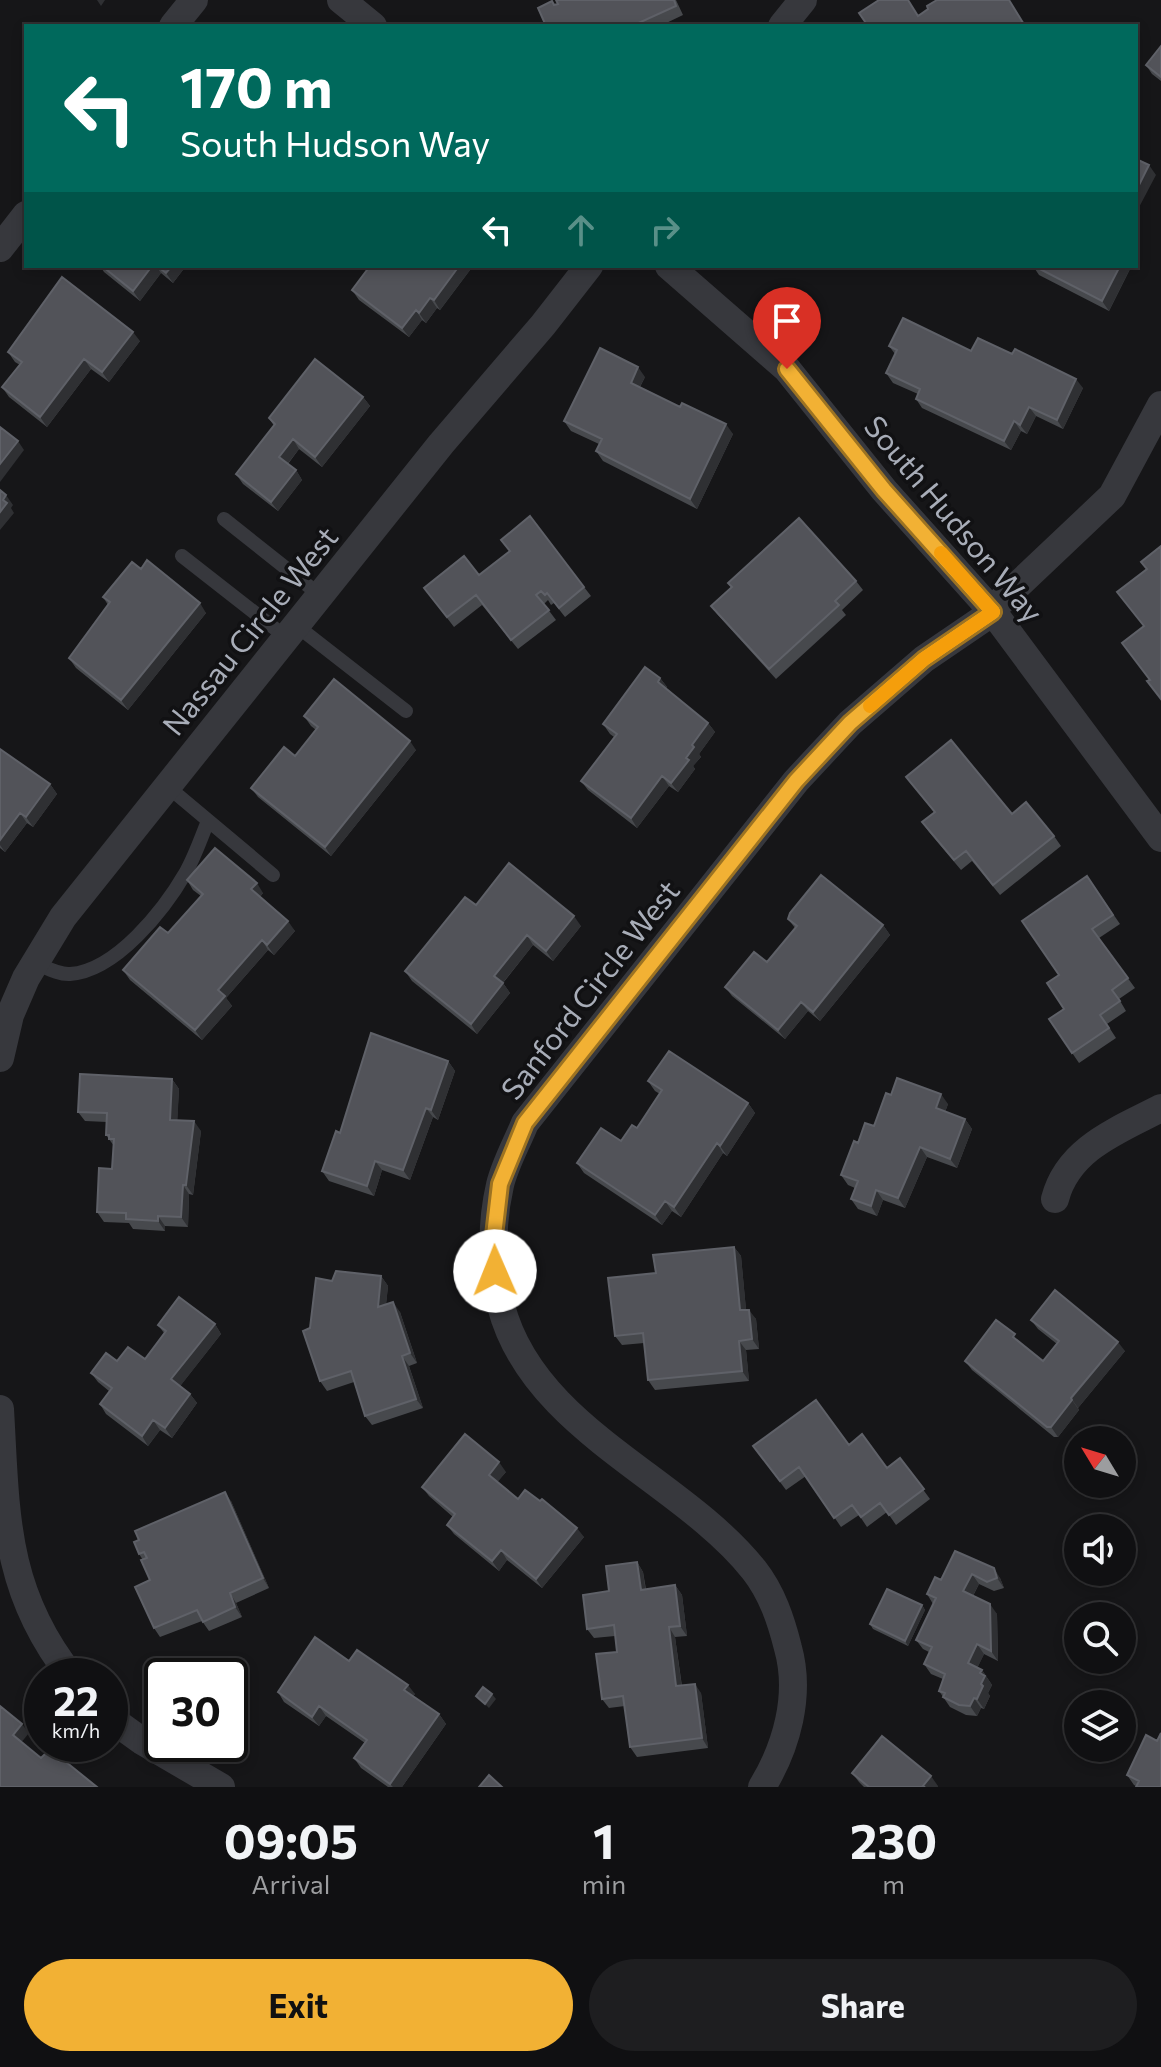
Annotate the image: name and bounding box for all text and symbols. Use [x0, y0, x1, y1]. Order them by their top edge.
text: 170 m [180, 51, 333, 120]
icon: left [48, 56, 152, 160]
text: South Hudson Way [180, 120, 490, 164]
icon: left [475, 208, 519, 252]
icon: ahead [559, 208, 603, 252]
icon: right [643, 208, 687, 252]
pin [753, 287, 821, 369]
icon: arrive [765, 299, 809, 343]
street label: South Hudson Way [858, 407, 1052, 629]
street label: Nassau Circle West [154, 518, 344, 742]
street label: Sanford Circle West [492, 872, 686, 1106]
position arrow [453, 1229, 537, 1313]
north arrow [1064, 1426, 1136, 1498]
map controls [1064, 1426, 1136, 1762]
button: sound [1064, 1514, 1136, 1586]
button: search [1064, 1602, 1136, 1674]
speed limit sign: 30 [144, 1658, 248, 1762]
text: 22 [53, 1675, 99, 1724]
button: layers [1064, 1690, 1136, 1762]
text: km/h [52, 1718, 100, 1742]
text: 09:05 [224, 1810, 358, 1869]
text: 1 [593, 1810, 615, 1869]
text: 230 [850, 1810, 937, 1869]
text: Arrival [252, 1868, 330, 1899]
text: min [582, 1868, 626, 1899]
text: m [882, 1868, 905, 1899]
button: Exit [24, 1959, 573, 2051]
button: Share [589, 1959, 1137, 2051]

